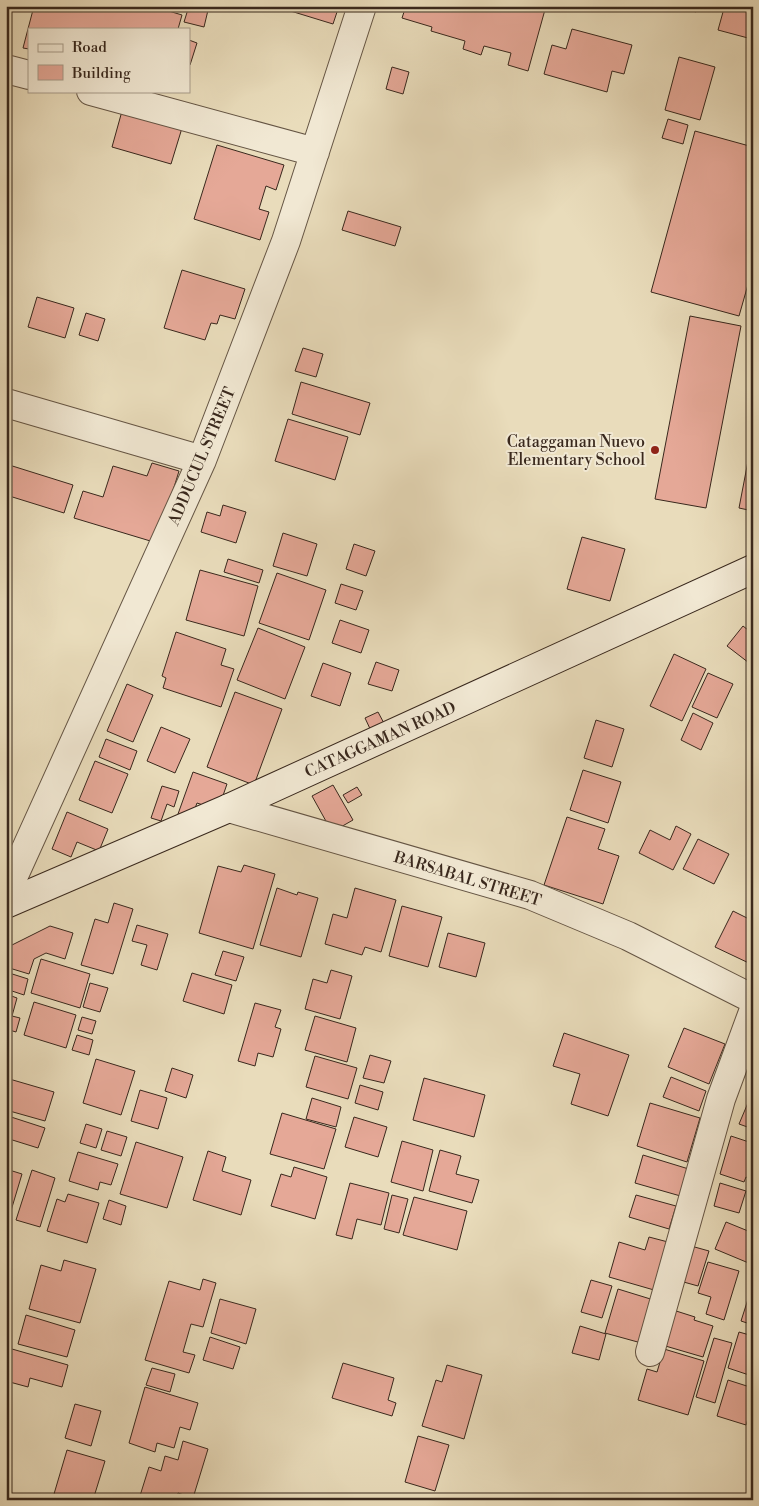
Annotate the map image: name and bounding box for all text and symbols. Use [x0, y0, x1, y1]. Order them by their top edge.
legend [28, 28, 190, 92]
text: Road [72, 38, 107, 57]
text: Building [71, 64, 131, 83]
street label: ADDUCUL STREET [163, 384, 240, 529]
place label: Cataggaman Nuevo Elementary School [507, 432, 645, 470]
marker: Cataggaman Nuevo Elementary School [649, 444, 661, 456]
street label: CATAGGAMAN ROAD [302, 698, 459, 782]
street label: BARSABAL STREET [391, 847, 544, 911]

